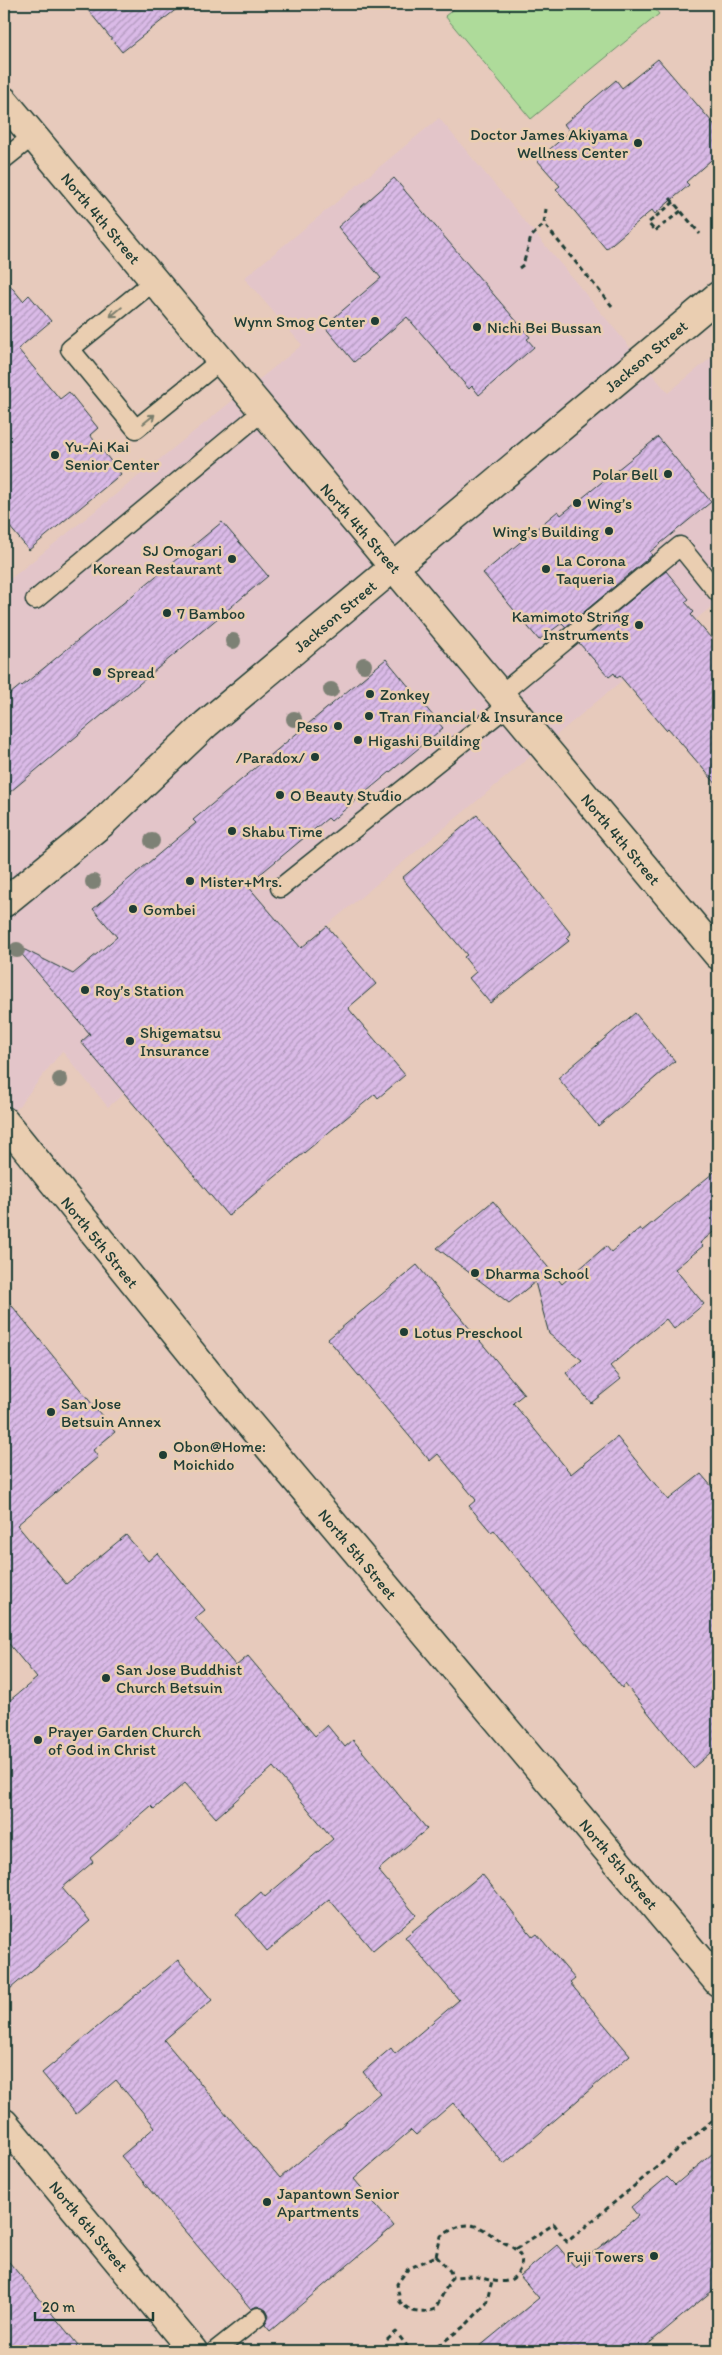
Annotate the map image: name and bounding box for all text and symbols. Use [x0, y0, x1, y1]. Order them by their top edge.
place label: Doctor James Akiyama Wellness Center [470, 125, 629, 162]
marker: Doctor James Akiyama Wellness Center [632, 137, 644, 149]
street label: North 4th Street [57, 169, 144, 268]
one-way arrow [110, 306, 123, 317]
place label: Wynn Smog Center [234, 312, 365, 331]
marker: Wynn Smog Center [369, 315, 381, 327]
street label: Jackson Street [601, 316, 692, 396]
place label: Nichi Bei Bussan [487, 318, 602, 337]
marker: Nichi Bei Bussan [471, 321, 483, 333]
one-way arrow [142, 413, 155, 424]
place label: Yu-Ai Kai Senior Center [65, 437, 159, 474]
marker: Yu-Ai Kai Senior Center [49, 449, 61, 461]
place label: Polar Bell [592, 465, 658, 484]
marker: Polar Bell [662, 468, 674, 480]
street label: North 4th Street [316, 479, 405, 577]
place label: Wing’s [587, 494, 632, 513]
marker: Wing’s [571, 497, 583, 509]
place label: Wing’s Building [492, 522, 600, 541]
marker: Wing’s Building [603, 525, 615, 537]
place label: SJ Omogari Korean Restaurant [93, 541, 222, 578]
place label: La Corona Taqueria [556, 551, 626, 588]
marker: SJ Omogari Korean Restaurant [226, 553, 238, 565]
marker: La Corona Taqueria [540, 563, 552, 575]
street label: Jackson Street [290, 576, 381, 656]
place label: 7 Bamboo [177, 604, 245, 623]
marker: 7 Bamboo [161, 607, 173, 619]
place label: Kamimoto String Instruments [512, 607, 630, 644]
marker: Kamimoto String Instruments [633, 619, 645, 631]
place label: Spread [107, 663, 155, 682]
marker: Spread [91, 666, 103, 678]
place label: Zonkey [380, 685, 430, 704]
marker: Zonkey [364, 688, 376, 700]
place label: Tran Financial & Insurance [379, 707, 563, 726]
marker: Tran Financial & Insurance [363, 710, 375, 722]
place label: Peso [296, 717, 328, 736]
marker: Peso [332, 720, 344, 732]
place label: Higashi Building [368, 731, 481, 750]
marker: Higashi Building [352, 734, 364, 746]
place label: /Paradox/ [236, 748, 305, 767]
marker: /Paradox/ [309, 751, 321, 763]
place label: O Beauty Studio [290, 786, 402, 805]
marker: O Beauty Studio [274, 789, 286, 801]
street label: North 4th Street [577, 790, 664, 889]
place label: Shabu Time [242, 822, 323, 841]
marker: Shabu Time [226, 825, 238, 837]
place label: Mister+Mrs. [200, 872, 282, 891]
marker: Mister+Mrs. [184, 875, 196, 887]
place label: Gombei [143, 900, 196, 919]
marker: Gombei [127, 903, 139, 915]
place label: Roy’s Station [95, 981, 185, 1000]
marker: Roy’s Station [79, 984, 91, 996]
place label: Shigematsu Insurance [140, 1023, 221, 1060]
marker: Shigematsu Insurance [124, 1035, 136, 1047]
street label: North 5th Street [57, 1193, 142, 1292]
place label: Dharma School [485, 1264, 590, 1283]
marker: Dharma School [469, 1267, 481, 1279]
place label: Lotus Preschool [414, 1323, 523, 1342]
marker: Lotus Preschool [398, 1326, 410, 1338]
place label: San Jose Betsuin Annex [61, 1394, 161, 1431]
marker: San Jose Betsuin Annex [45, 1406, 57, 1418]
place label: Obon@Home: Moichido [173, 1437, 266, 1474]
marker: Obon@Home: Moichido [157, 1449, 169, 1461]
street label: North 5th Street [314, 1505, 401, 1603]
place label: San Jose Buddhist Church Betsuin [116, 1660, 242, 1697]
marker: San Jose Buddhist Church Betsuin [100, 1672, 112, 1684]
place label: Prayer Garden Church of God in Christ [48, 1722, 202, 1759]
marker: Prayer Garden Church of God in Christ [32, 1734, 44, 1746]
street label: North 5th Street [575, 1815, 662, 1913]
street label: North 6th Street [45, 2177, 132, 2275]
place label: Japantown Senior Apartments [277, 2184, 400, 2221]
marker: Japantown Senior Apartments [261, 2196, 273, 2208]
place label: Fuji Towers [566, 2247, 644, 2266]
marker: Fuji Towers [648, 2250, 660, 2262]
scale bar [35, 2290, 152, 2322]
text: 20 m [42, 2298, 76, 2316]

